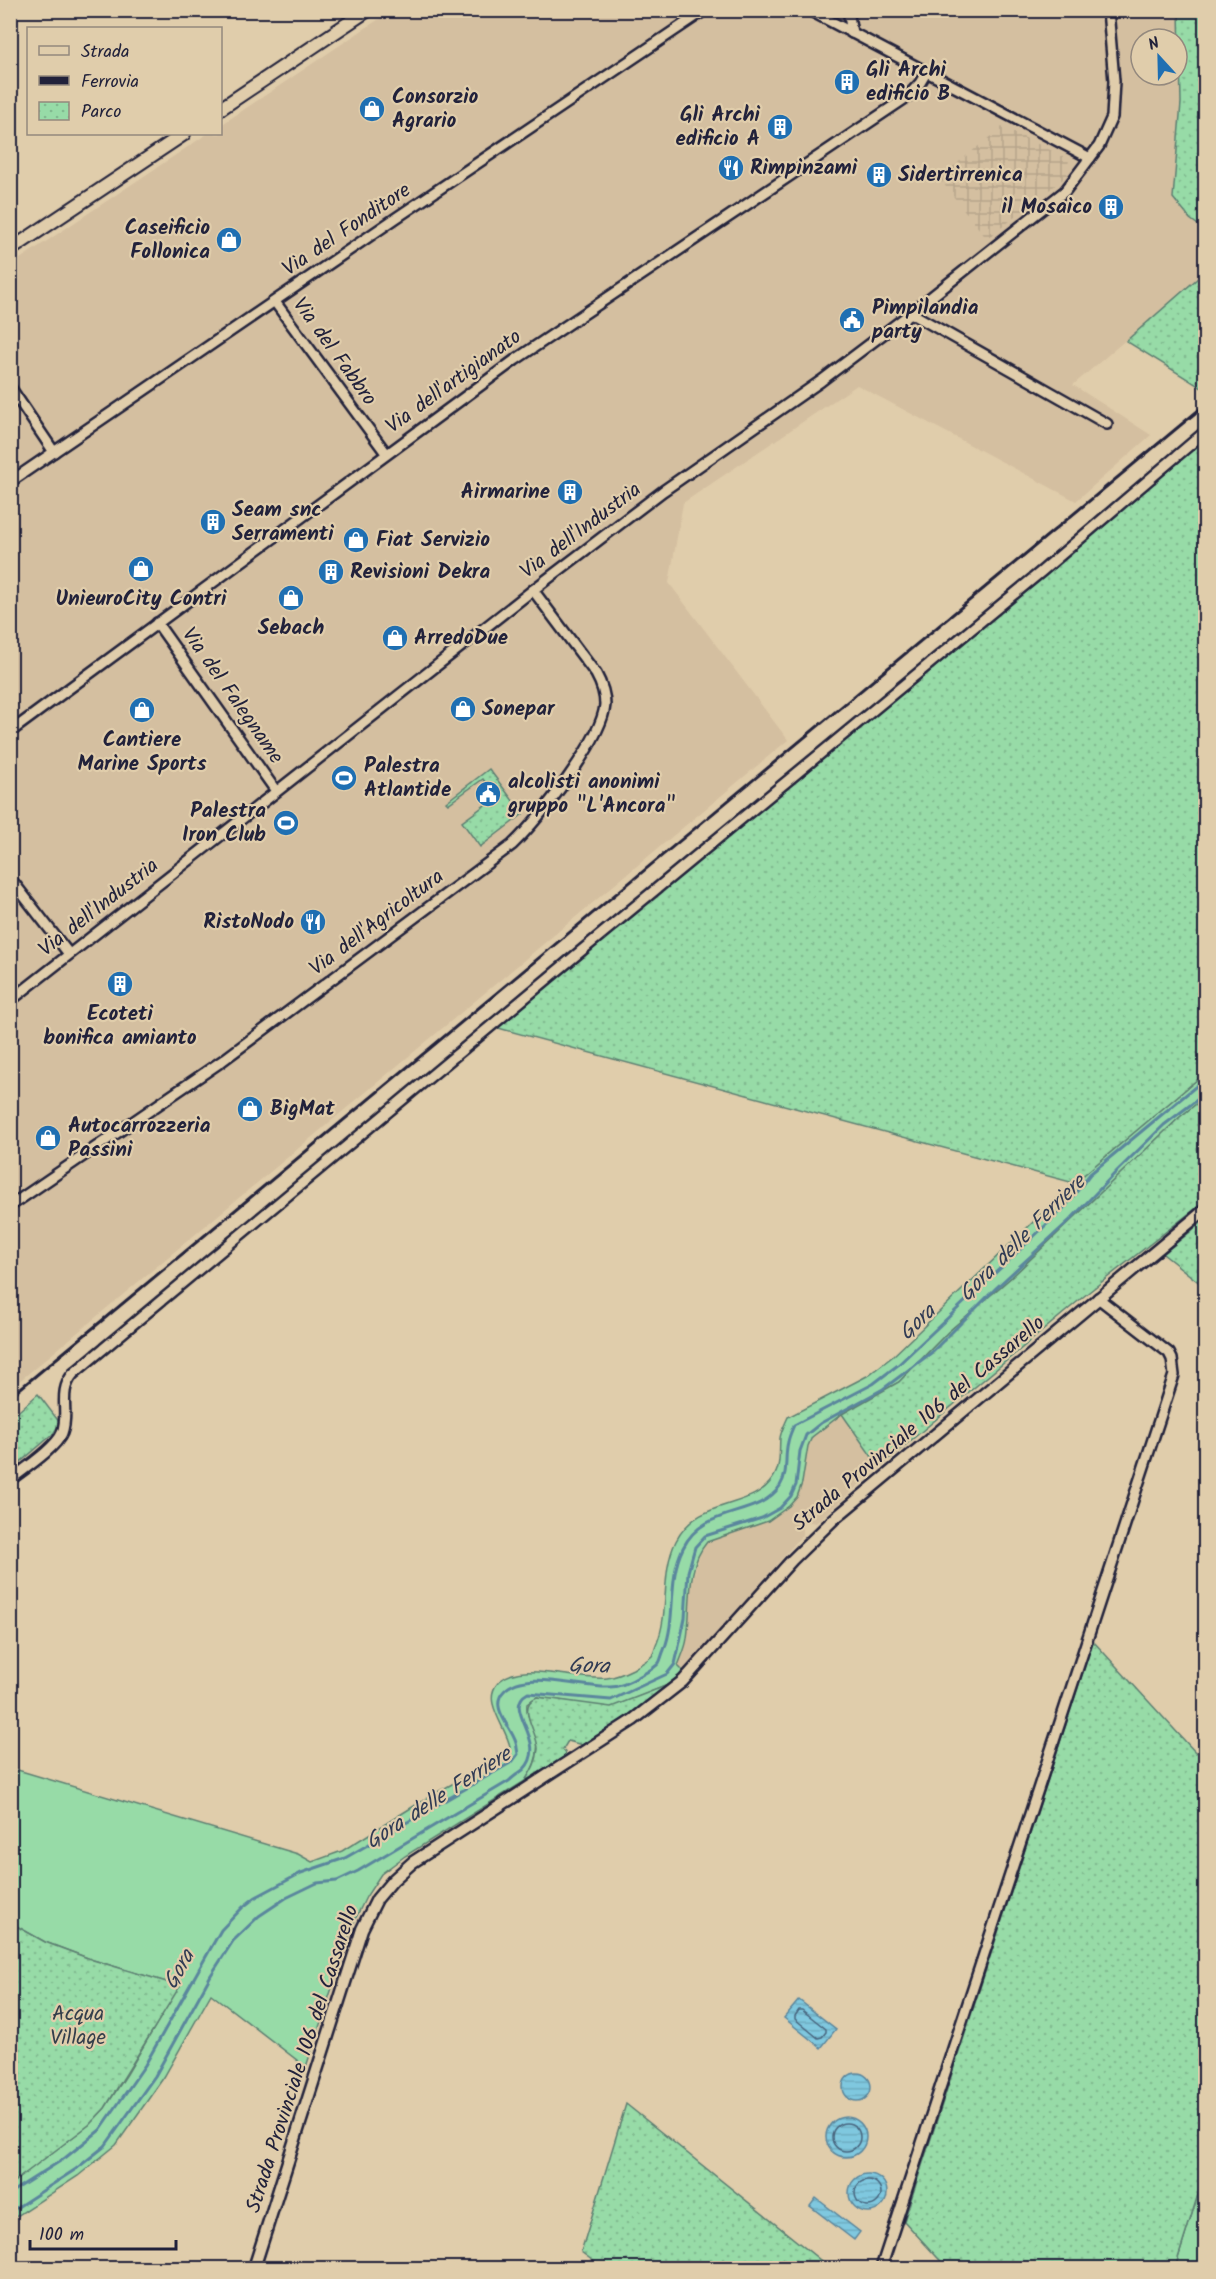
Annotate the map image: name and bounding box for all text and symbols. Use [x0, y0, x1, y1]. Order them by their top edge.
legend [27, 27, 222, 135]
north arrow [1129, 27, 1189, 87]
text: N [1145, 31, 1163, 58]
text: Strada [81, 38, 129, 67]
place label: Gli Archi edificio B [866, 54, 950, 111]
building icon: Gli Archi edificio B [832, 67, 862, 97]
text: Ferrovia [81, 68, 139, 97]
place label: Consorzio Agrario [392, 81, 479, 138]
shop icon: Consorzio Agrario [357, 94, 387, 124]
text: Parco [81, 98, 121, 127]
place label: Gli Archi edificio A [675, 99, 761, 156]
building icon: Gli Archi edificio A [765, 112, 795, 142]
place label: Rimpinzami [750, 152, 858, 185]
restaurant icon: Rimpinzami [716, 153, 746, 183]
place label: Sidertirrenica [898, 159, 1023, 192]
building icon: Sidertirrenica [864, 160, 894, 190]
street label: Via del Fonditore [276, 174, 418, 285]
place label: il Mosaico [1002, 191, 1092, 224]
building icon: il Mosaico [1096, 192, 1126, 222]
place label: Caseificio Follonica [125, 212, 210, 269]
shop icon: Caseificio Follonica [214, 225, 244, 255]
street label: Via del Fabbro [283, 291, 385, 413]
place label: Pimpilandia party [871, 292, 979, 349]
public building icon: Pimpilandia party [837, 305, 867, 335]
street label: Via dell'artigianato [379, 321, 529, 443]
street label: Via dell'Industria [513, 474, 649, 588]
place label: Airmarine [461, 476, 550, 509]
building icon: Airmarine [555, 477, 585, 507]
place label: Seam snc Serramenti [232, 494, 334, 551]
building icon: Seam snc Serramenti [198, 507, 228, 537]
place label: Fiat Servizio [376, 524, 490, 557]
shop icon: Fiat Servizio [341, 525, 371, 555]
shop icon: UnieuroCity Contri [126, 554, 156, 584]
place label: Revisioni Dekra [350, 556, 490, 589]
building icon: Revisioni Dekra [316, 557, 346, 587]
place label: UnieuroCity Contri [56, 583, 227, 616]
shop icon: Sebach [276, 583, 306, 613]
place label: Sebach [258, 612, 324, 645]
street label: Via del Falegname [172, 621, 292, 772]
place label: ArredoDue [414, 622, 508, 655]
shop icon: ArredoDue [380, 623, 410, 653]
place label: Sonepar [482, 693, 556, 726]
shop icon: Sonepar [448, 694, 478, 724]
shop icon: Cantiere Marine Sports [127, 695, 157, 725]
place label: Cantiere Marine Sports [78, 724, 207, 781]
place label: Palestra Atlantide [364, 750, 451, 807]
sports icon: Palestra Atlantide [329, 763, 359, 793]
place label: alcolisti anonimi gruppo "L'Ancora" [507, 766, 676, 823]
public building icon: alcolisti anonimi gruppo "L'Ancora" [473, 779, 503, 809]
place label: Palestra Iron Club [182, 795, 266, 852]
sports icon: Palestra Iron Club [271, 808, 301, 838]
street label: Via dell'Industria [32, 850, 166, 966]
street label: Via dell'Agricoltura [303, 861, 451, 985]
place label: RistoNodo [203, 906, 294, 939]
restaurant icon: RistoNodo [298, 907, 328, 937]
building icon: Ecoteti bonifica amianto [105, 969, 135, 999]
place label: Ecoteti bonifica amianto [43, 998, 197, 1055]
place label: BigMat [270, 1093, 335, 1126]
shop icon: BigMat [235, 1094, 265, 1124]
place label: Autocarrozzeria Passini [68, 1110, 211, 1167]
shop icon: Autocarrozzeria Passini [33, 1123, 63, 1153]
water label: Gora delle Ferriere [951, 1166, 1096, 1311]
water label: Gora [891, 1295, 946, 1350]
street label: Strada Provinciale 106 del Cassarello [785, 1308, 1053, 1540]
water label: Gora [568, 1649, 612, 1685]
water label: Gora delle Ferriere [359, 1737, 521, 1860]
street label: Strada Provinciale 106 del Cassarello [238, 1901, 368, 2217]
water label: Gora [155, 1942, 206, 1996]
park label: Acqua Village [50, 1998, 106, 2055]
scale bar [30, 2213, 176, 2251]
text: 100 m [39, 2221, 84, 2250]

